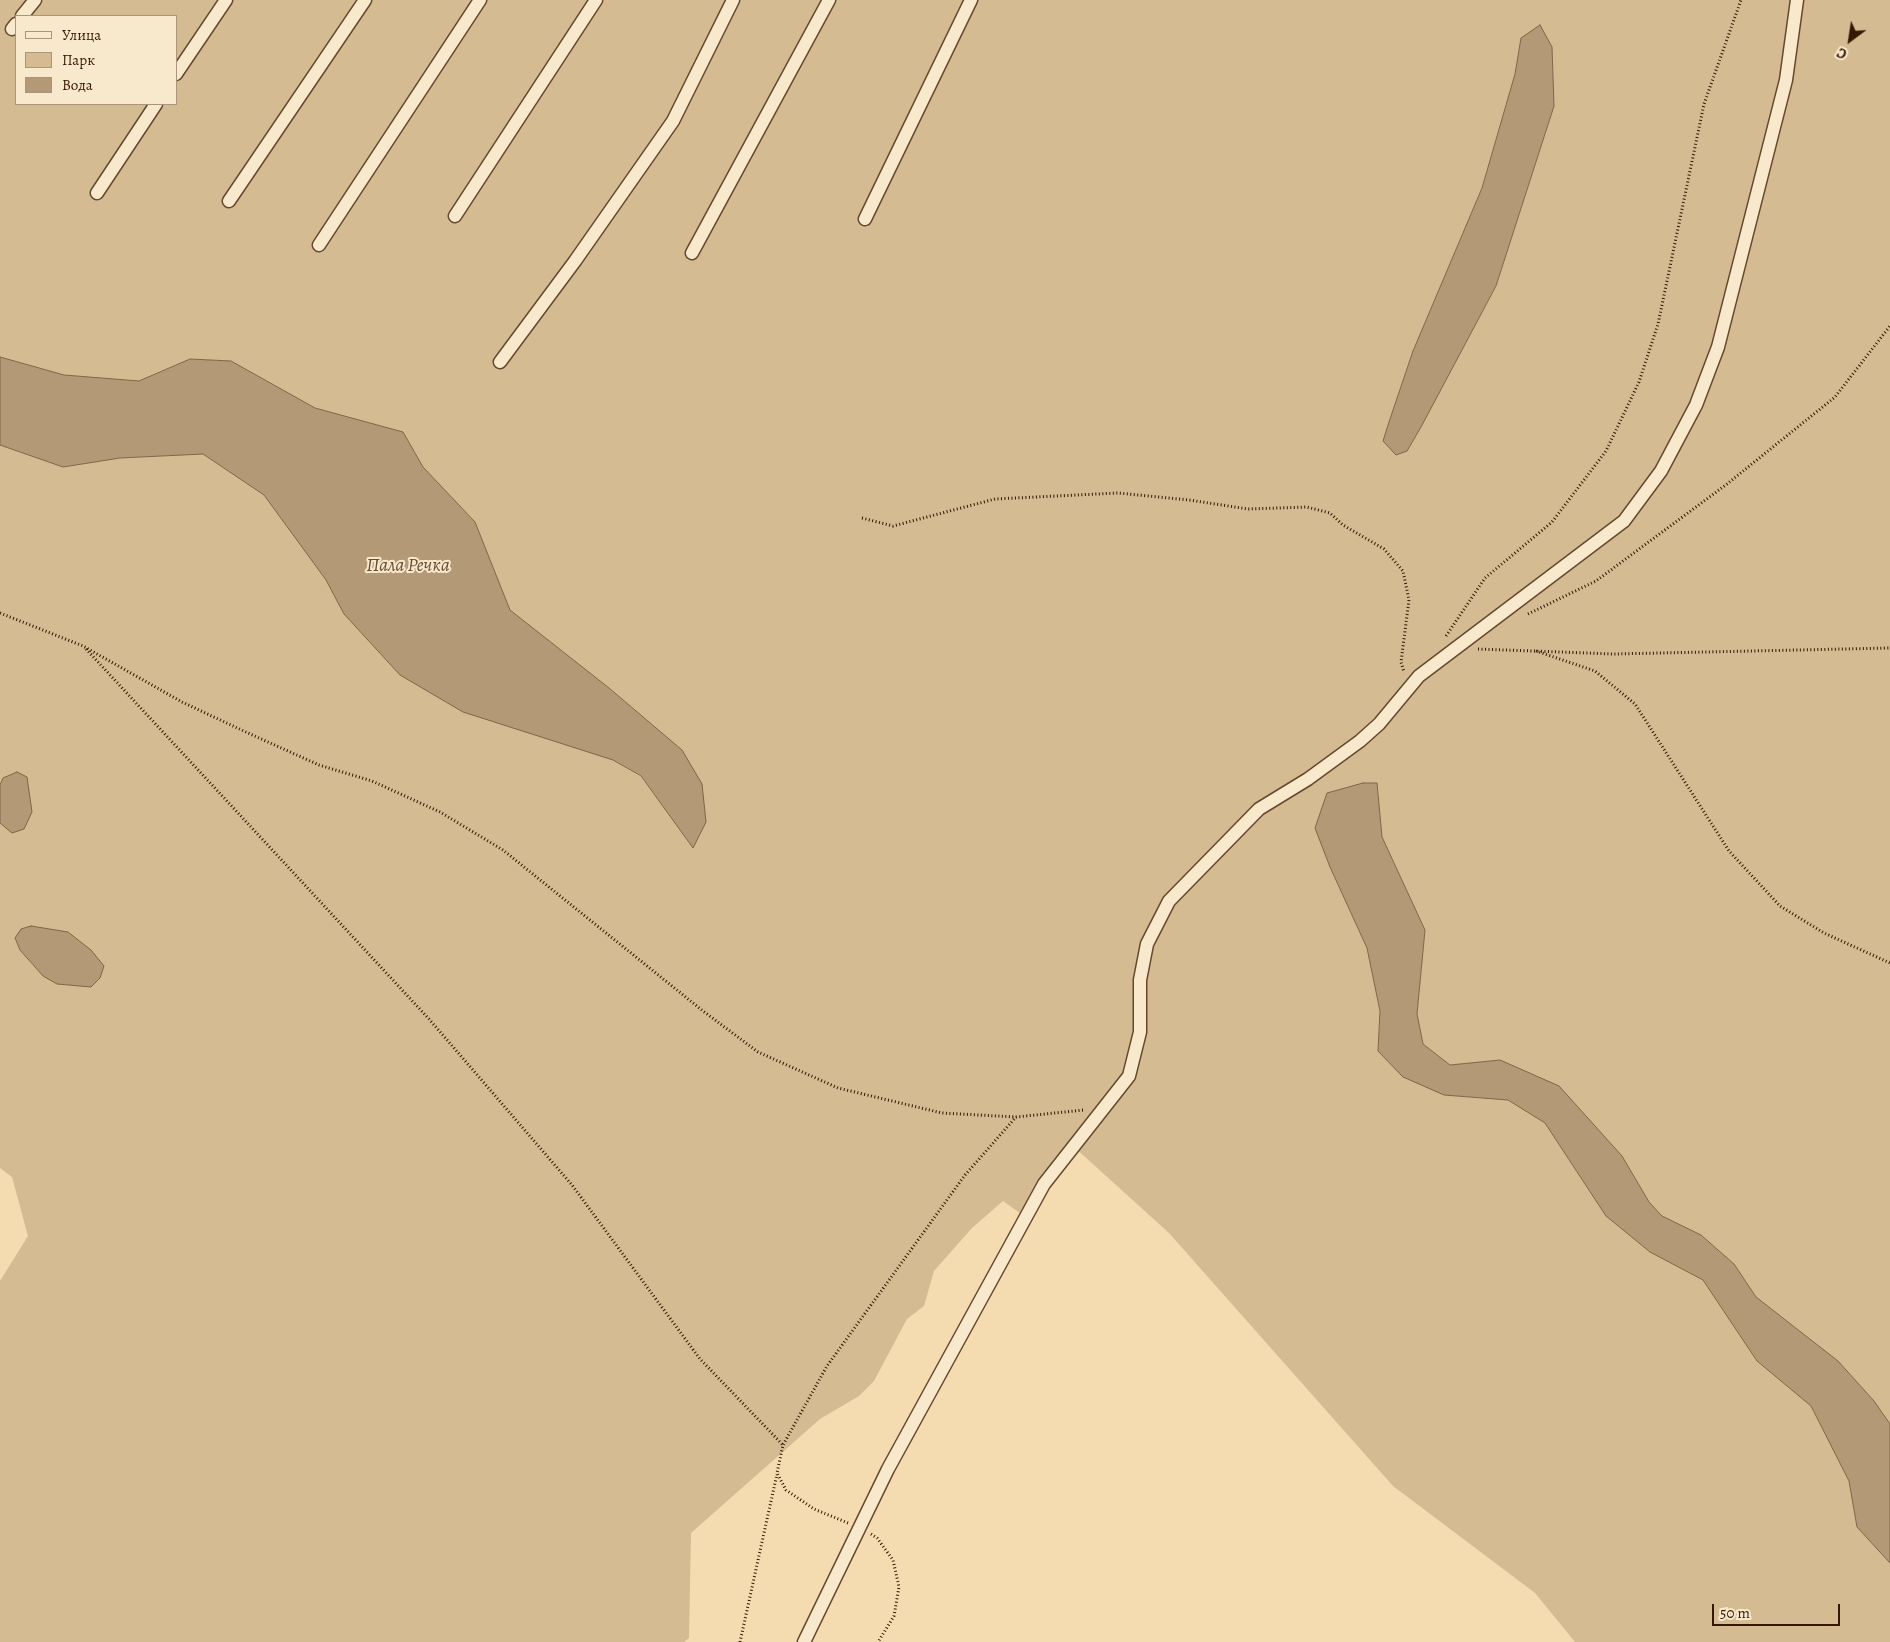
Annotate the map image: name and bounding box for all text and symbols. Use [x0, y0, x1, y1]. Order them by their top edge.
legend [15, 15, 178, 105]
north arrow [1825, 15, 1875, 65]
text: Улица [62, 25, 101, 45]
text: С [1833, 43, 1851, 64]
text: Парк [62, 50, 95, 70]
text: Вода [62, 75, 93, 95]
water label: Пала Речка [366, 555, 450, 577]
scale bar [1715, 1594, 1842, 1626]
text: 50 m [1720, 1603, 1750, 1623]

